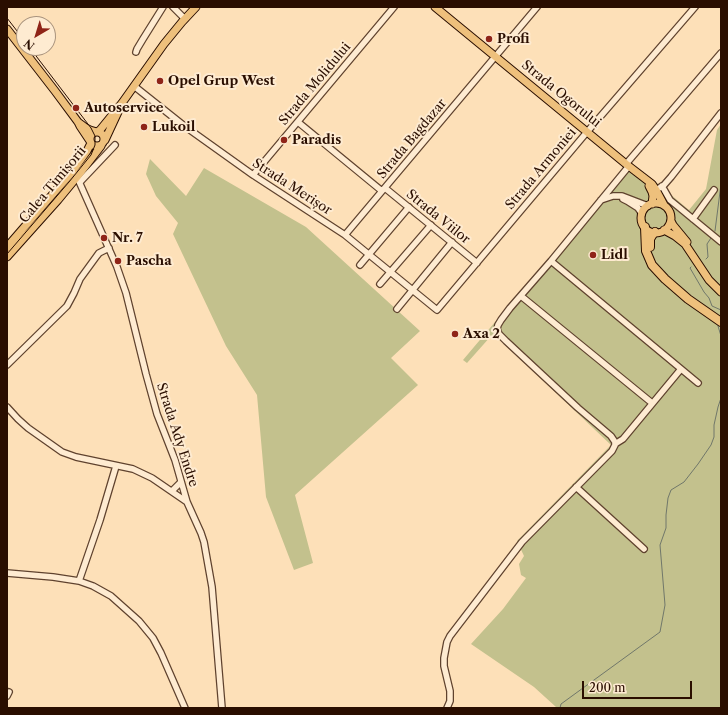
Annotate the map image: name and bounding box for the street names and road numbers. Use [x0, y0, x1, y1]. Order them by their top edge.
street label: Strada Molidului [276, 39, 354, 129]
street label: Strada Ogorului [518, 57, 604, 131]
street label: Strada Bagdazar [374, 96, 450, 182]
street label: Strada Armoniei [502, 125, 580, 213]
street label: Calea Timișorii [17, 144, 89, 226]
street label: Strada Merișor [249, 156, 335, 218]
street label: Strada Viilor [403, 187, 473, 247]
street label: Strada Ady Endre [153, 381, 201, 489]

